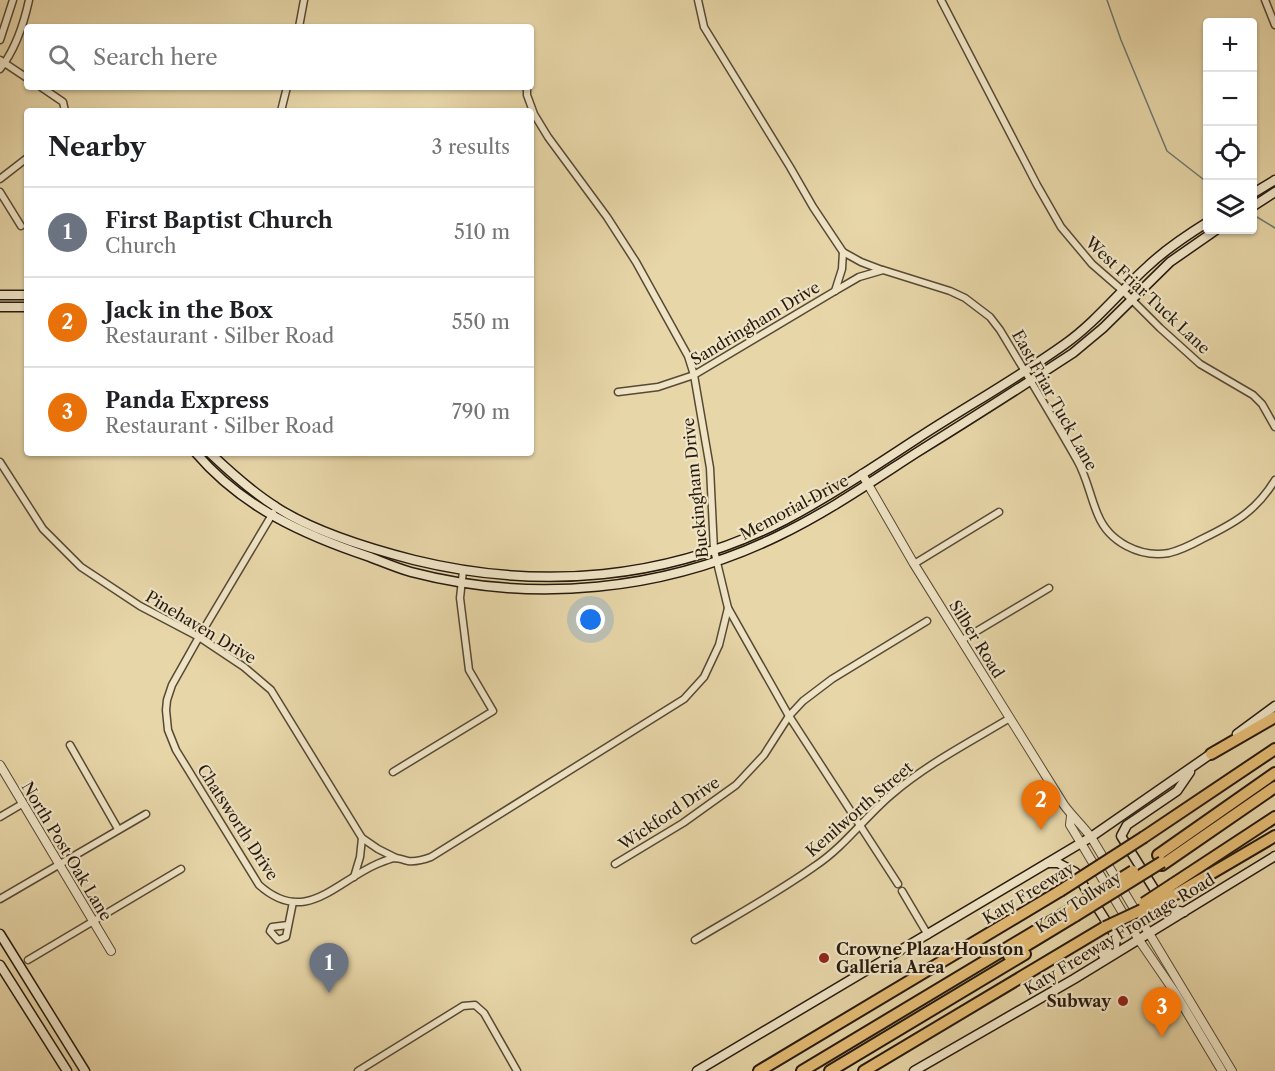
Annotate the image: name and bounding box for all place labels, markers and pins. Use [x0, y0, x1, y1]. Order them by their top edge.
pin: 2 [1022, 780, 1060, 830]
place label: Crowne Plaza Houston Galleria Area [836, 939, 1024, 977]
pin: 1 [310, 944, 348, 993]
marker: Crowne Plaza Houston Galleria Area [817, 951, 831, 965]
pin: 3 [1142, 988, 1182, 1037]
place label: Subway [1046, 991, 1112, 1011]
marker: Subway [1116, 994, 1130, 1008]

